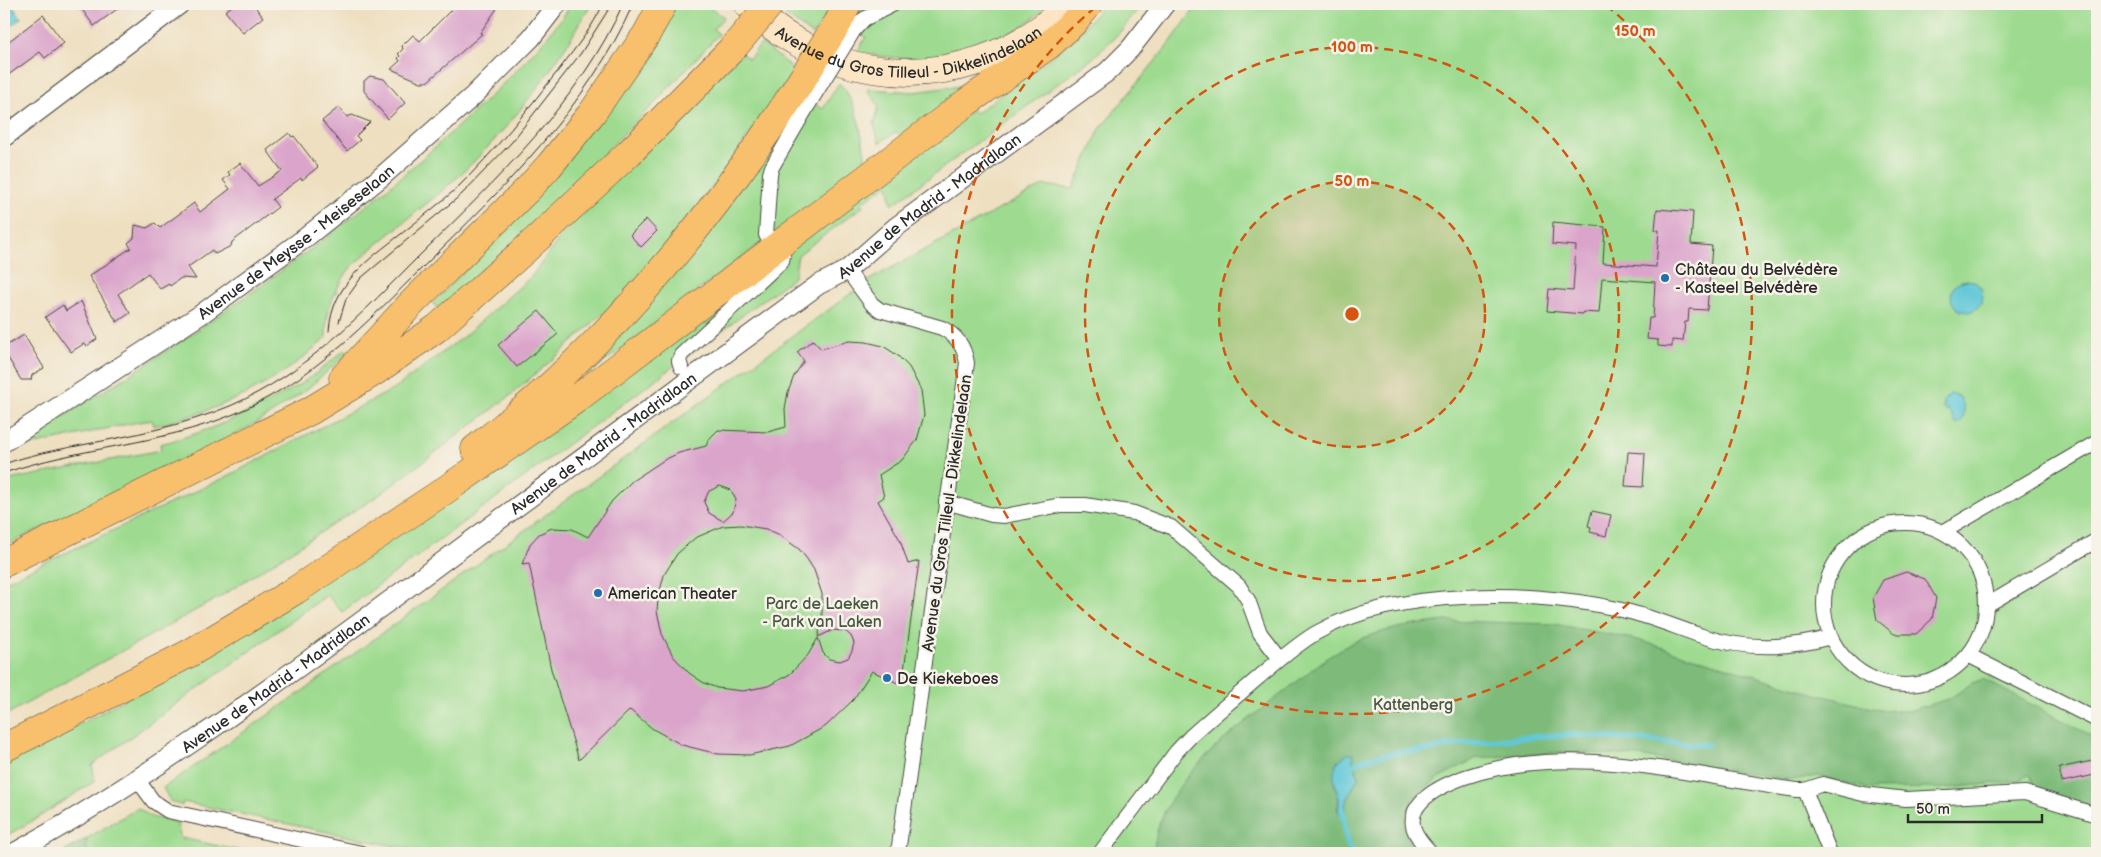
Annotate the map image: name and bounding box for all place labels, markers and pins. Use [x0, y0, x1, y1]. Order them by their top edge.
place label: Château du Belvédère - Kasteel Belvédère [1675, 261, 1838, 298]
marker: Château du Belvédère - Kasteel Belvédère [1659, 272, 1671, 284]
centre of rings [1343, 305, 1361, 323]
place label: American Theater [608, 585, 737, 604]
marker: American Theater [592, 587, 604, 599]
place label: De Kiekeboes [897, 670, 998, 689]
marker: De Kiekeboes [881, 672, 893, 684]

